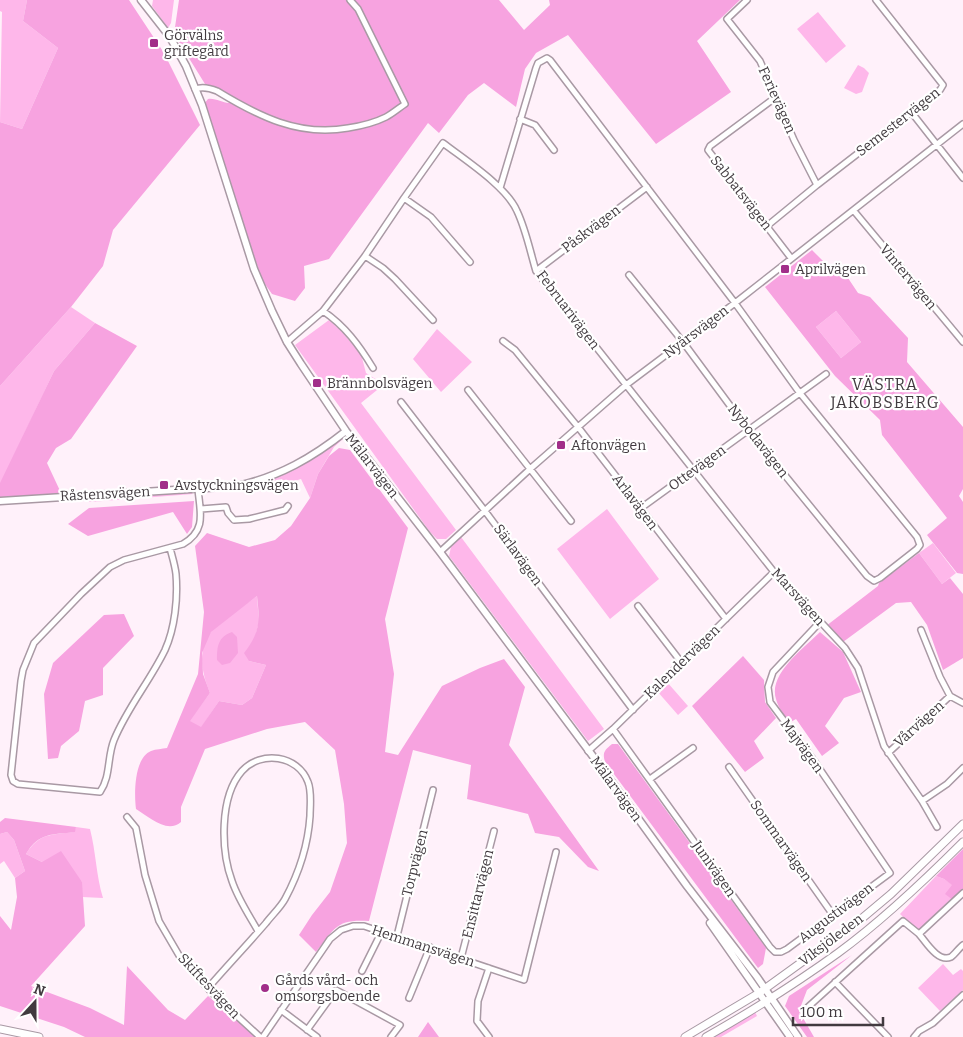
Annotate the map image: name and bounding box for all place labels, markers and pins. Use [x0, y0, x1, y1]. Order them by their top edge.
place label: Görvälns griftegård [164, 27, 229, 60]
marker: Görvälns griftegård [148, 37, 160, 49]
place label: Aprilvägen [795, 261, 866, 278]
marker: Aprilvägen [779, 263, 791, 275]
place label: Brännbolsvägen [327, 375, 433, 392]
marker: Brännbolsvägen [311, 377, 323, 389]
place label: Aftonvägen [571, 437, 646, 454]
marker: Aftonvägen [555, 439, 567, 451]
place label: Avstyckningsvägen [174, 477, 299, 494]
marker: Avstyckningsvägen [158, 479, 170, 491]
place label: Gårds vård- och omsorgsboende [275, 972, 380, 1005]
marker: Gårds vård- och omsorgsboende [259, 982, 271, 994]

